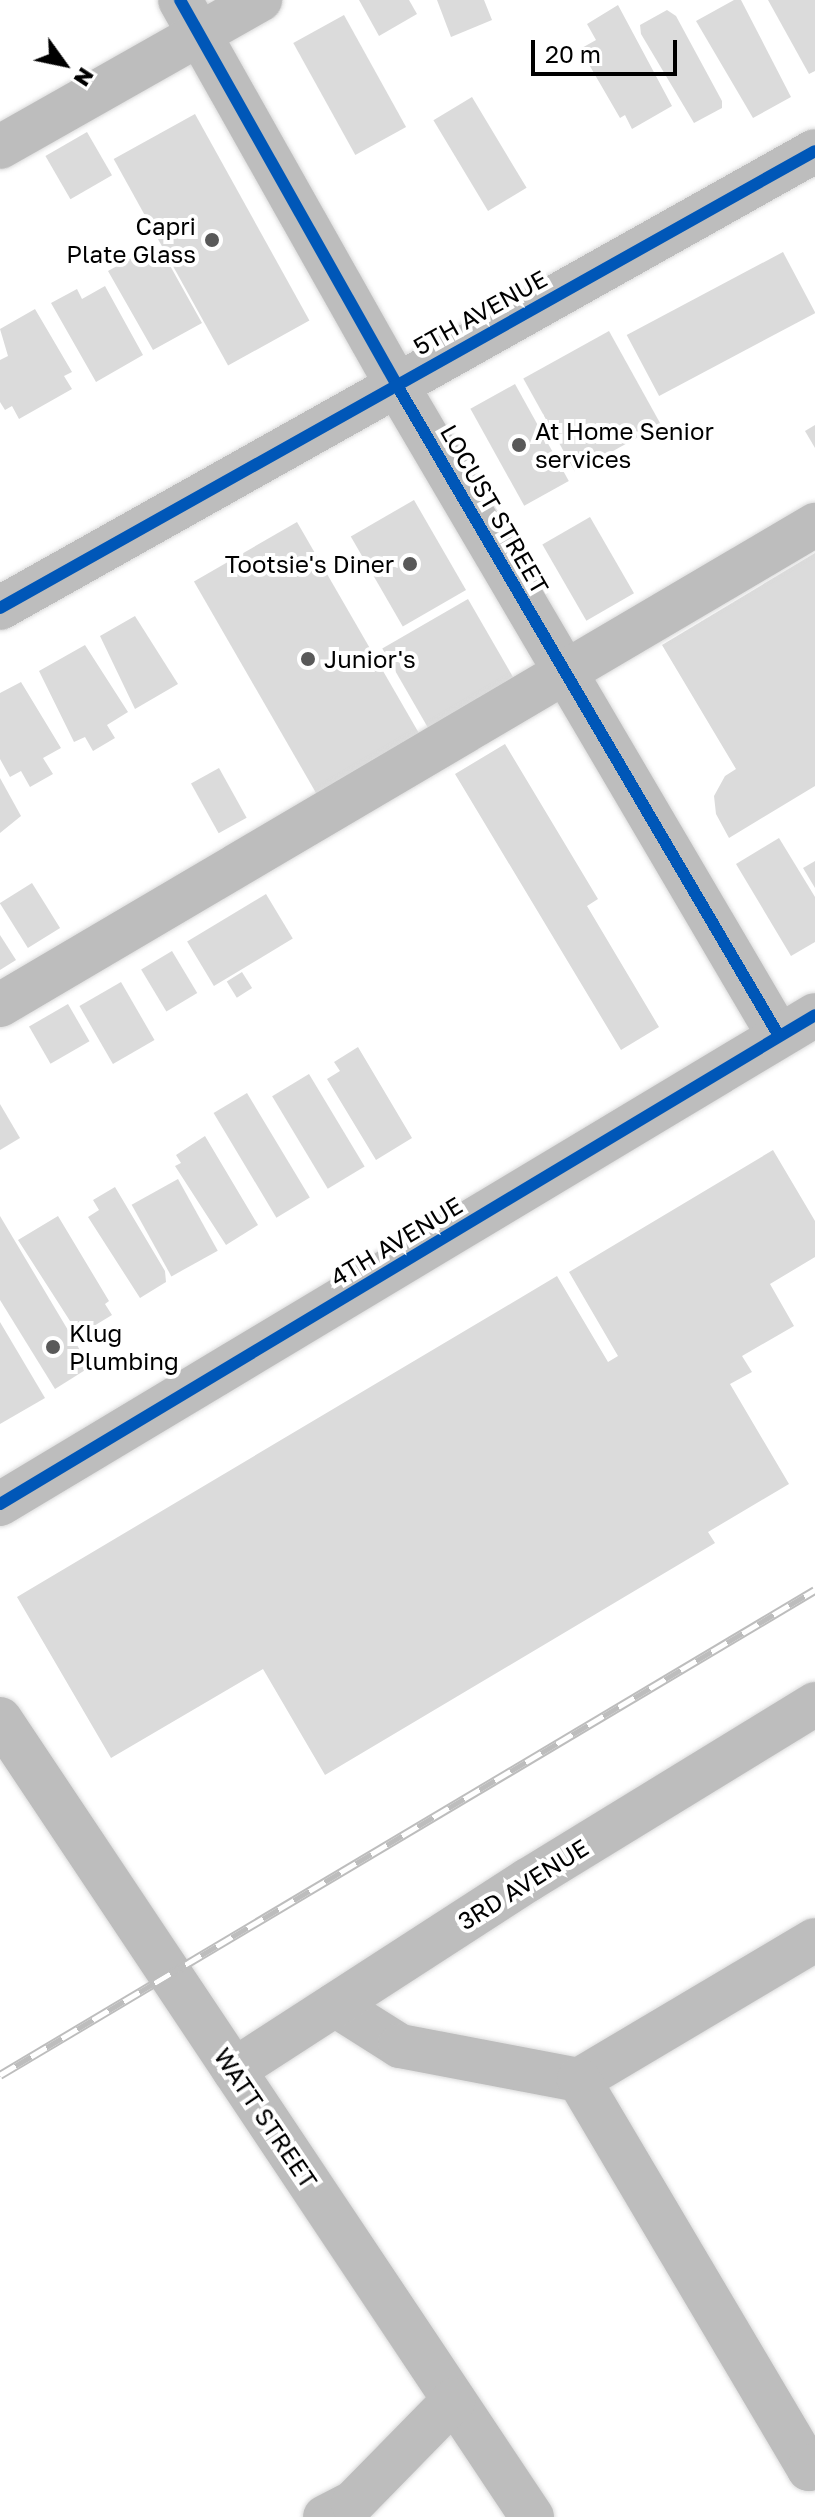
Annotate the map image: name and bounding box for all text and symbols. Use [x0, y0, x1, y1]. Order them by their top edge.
north arrow [24, 24, 104, 104]
scale bar [535, 24, 681, 74]
text: 20 m [545, 39, 601, 68]
text: N [69, 63, 100, 92]
place label: Capri Plate Glass [66, 212, 196, 268]
marker: Capri Plate Glass [203, 231, 221, 249]
street label: 5TH AVENUE [408, 264, 552, 360]
place label: At Home Senior services [535, 417, 714, 473]
street label: LOCUST STREET [435, 419, 555, 599]
marker: At Home Senior services [510, 436, 528, 454]
place label: Tootsie's Diner [225, 550, 394, 578]
marker: Tootsie's Diner [401, 555, 419, 573]
place label: Junior's [324, 645, 416, 673]
marker: Junior's [299, 650, 317, 668]
street label: 4TH AVENUE [325, 1190, 467, 1292]
place label: Klug Plumbing [69, 1319, 179, 1375]
marker: Klug Plumbing [44, 1338, 62, 1356]
street label: 3RD AVENUE [453, 1833, 593, 1935]
street label: WATT STREET [208, 2042, 324, 2194]

